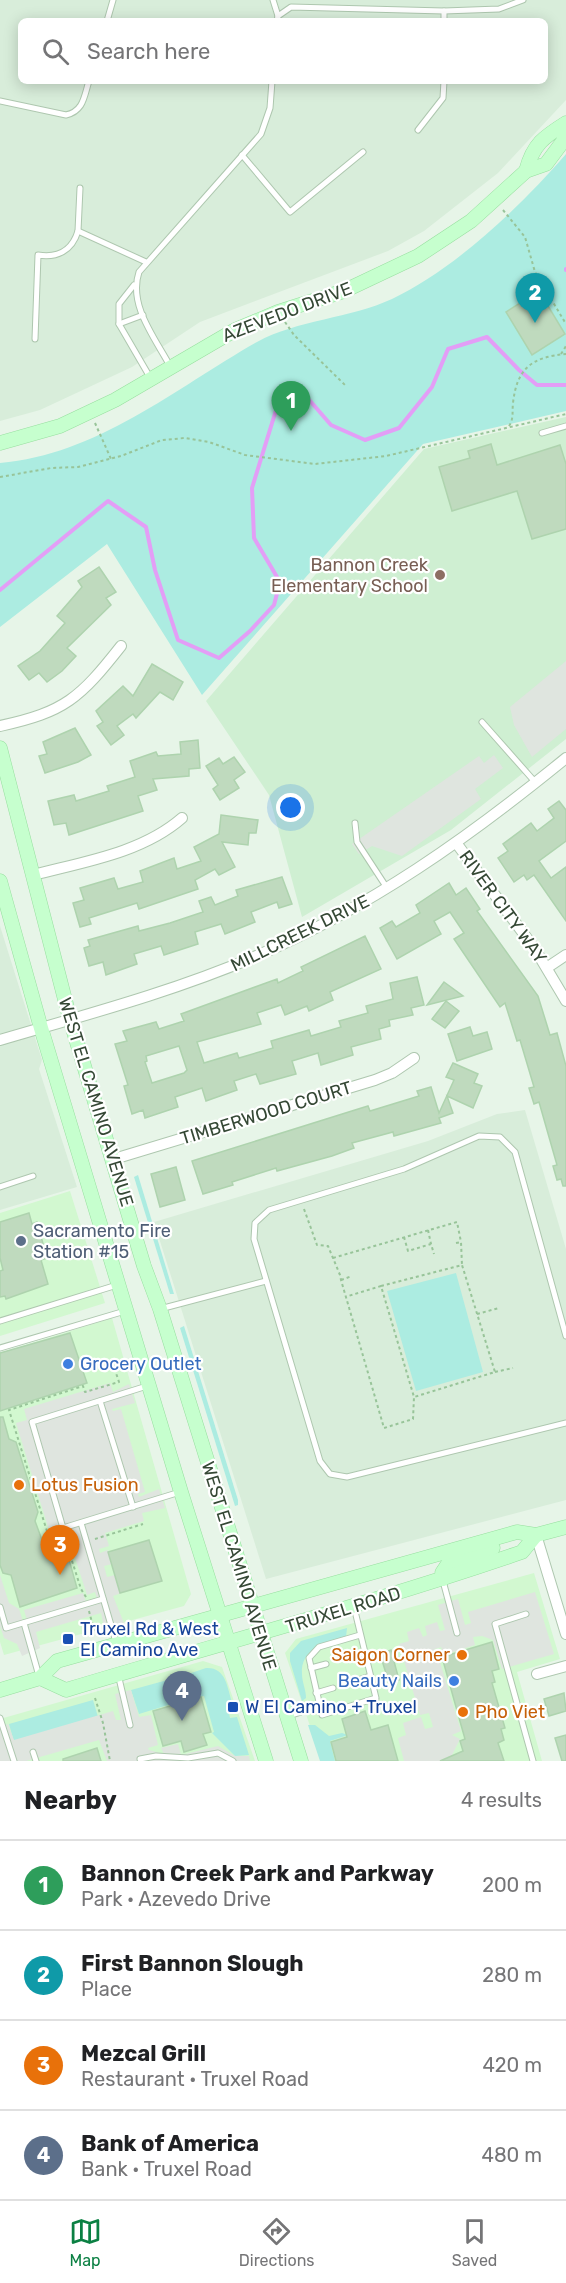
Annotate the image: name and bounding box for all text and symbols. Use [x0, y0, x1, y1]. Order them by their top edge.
search box [18, 18, 548, 84]
icon: search [39, 35, 72, 68]
text: Search here [87, 38, 210, 65]
pin: 2 [516, 274, 554, 323]
street label: AZEVEDO DRIVE [219, 277, 355, 347]
pin: 1 [272, 382, 310, 431]
place label: Bannon Creek Elementary School [271, 554, 429, 597]
marker: Bannon Creek Elementary School [433, 568, 447, 582]
your location [276, 793, 305, 822]
street label: RIVER CITY WAY [455, 846, 552, 968]
street label: MILLCREEK DRIVE [227, 890, 373, 976]
street label: WEST EL CAMINO AVENUE [54, 995, 138, 1209]
street label: TIMBERWOOD COURT [177, 1076, 355, 1150]
place label: Sacramento Fire Station #15 [33, 1220, 171, 1263]
marker: Sacramento Fire Station #15 [14, 1234, 28, 1248]
place label: Grocery Outlet [80, 1353, 201, 1375]
marker: Grocery Outlet [61, 1357, 75, 1371]
street label: WEST EL CAMINO AVENUE [197, 1459, 281, 1673]
place label: Lotus Fusion [31, 1474, 139, 1496]
marker: Lotus Fusion [12, 1478, 26, 1492]
pin: 3 [40, 1526, 80, 1575]
street label: TRUXEL ROAD [283, 1582, 403, 1638]
place label: Truxel Rd & West El Camino Ave [80, 1618, 219, 1661]
marker: Truxel Rd & West El Camino Ave [61, 1632, 75, 1646]
place label: Saigon Corner [331, 1644, 450, 1666]
marker: Saigon Corner [455, 1648, 469, 1662]
place label: Beauty Nails [338, 1670, 442, 1692]
pin: 4 [162, 1672, 201, 1721]
marker: Beauty Nails [447, 1674, 461, 1688]
place label: W El Camino + Truxel [245, 1696, 417, 1718]
marker: W El Camino + Truxel [226, 1700, 240, 1714]
place label: Pho Viet [475, 1701, 545, 1723]
marker: Pho Viet [456, 1705, 470, 1719]
text: Nearby [24, 1785, 117, 1816]
text: 4 results [461, 1788, 542, 1812]
text: Bannon Creek Park and Parkway [81, 1860, 434, 1887]
text: 1 [39, 1873, 48, 1897]
text: 200 m [482, 1873, 542, 1897]
text: Park · Azevedo Drive [81, 1887, 271, 1911]
text: First Bannon Slough [81, 1950, 304, 1977]
text: 2 [37, 1963, 50, 1987]
text: 280 m [482, 1963, 542, 1987]
text: Place [81, 1977, 132, 2001]
text: Mezcal Grill [81, 2040, 206, 2067]
text: 3 [37, 2053, 50, 2077]
text: 420 m [482, 2053, 542, 2077]
text: Restaurant · Truxel Road [81, 2067, 309, 2091]
text: Bank of America [81, 2130, 259, 2157]
text: 4 [37, 2143, 50, 2167]
text: 480 m [481, 2143, 542, 2167]
text: Bank · Truxel Road [81, 2157, 252, 2181]
tab: Map [69, 2215, 102, 2270]
tab: Directions [239, 2215, 315, 2270]
tab: Saved [452, 2215, 497, 2270]

